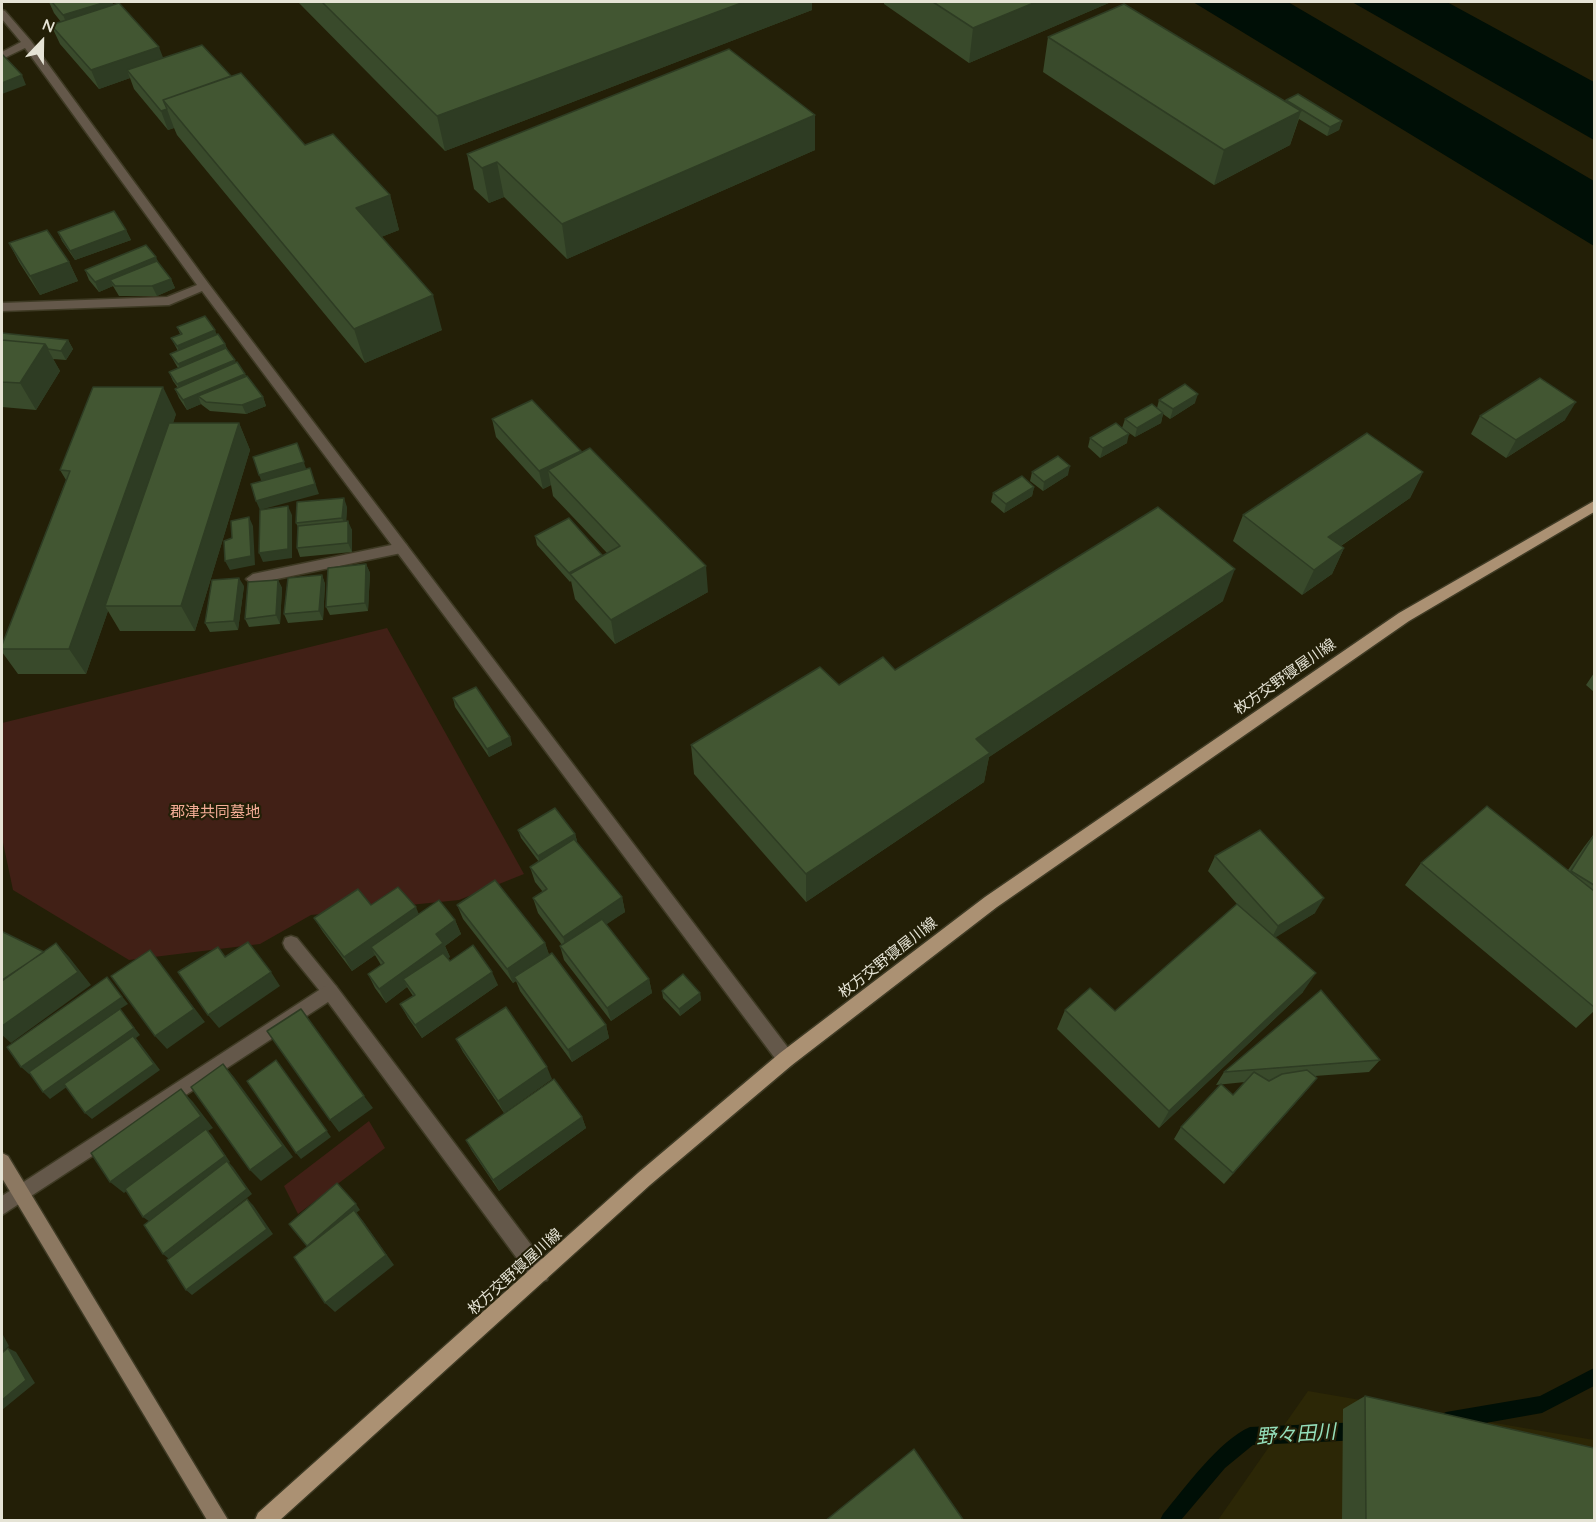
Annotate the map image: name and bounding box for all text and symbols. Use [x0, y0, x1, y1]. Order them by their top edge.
north arrow [12, 12, 72, 72]
text: N [40, 14, 58, 37]
street label: 枚方交野寝屋川線 [1231, 635, 1339, 719]
park label: 郡津共同墓地 [170, 803, 260, 821]
street label: 枚方交野寝屋川線 [835, 914, 941, 1002]
street label: 枚方交野寝屋川線 [464, 1225, 566, 1319]
water label: 野々田川 [1255, 1420, 1337, 1450]

